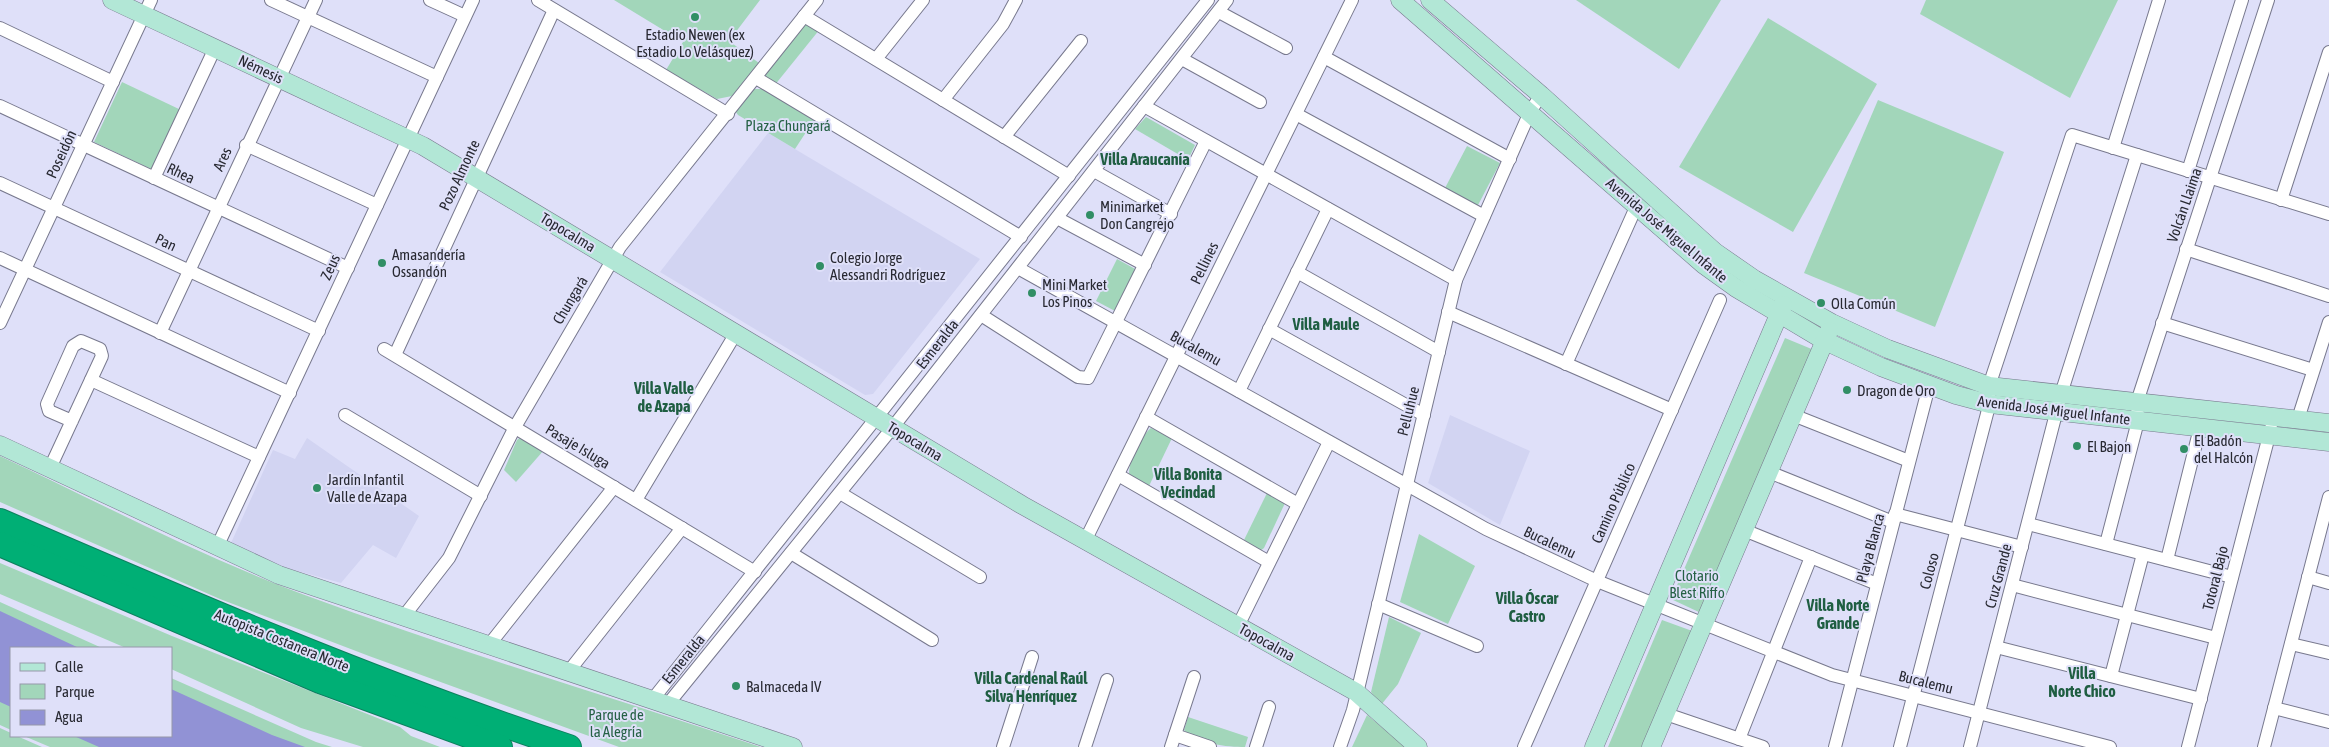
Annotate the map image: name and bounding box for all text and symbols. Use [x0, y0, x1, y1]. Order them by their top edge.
marker: Estadio Newen (ex Estadio Lo Velásquez) [689, 11, 701, 23]
place label: Estadio Newen (ex Estadio Lo Velásquez) [636, 26, 754, 60]
street label: Némesis [236, 51, 286, 87]
park label: Plaza Chungará [745, 117, 831, 134]
street label: Poseidón [42, 127, 80, 181]
street label: Pozo Almonte [435, 137, 483, 213]
street label: Ares [209, 145, 235, 173]
district label: Villa Araucanía [1099, 150, 1190, 168]
street label: Rhea [164, 159, 198, 187]
street label: Volcán Llaima [2163, 166, 2205, 244]
street label: Avenida José Miguel Infante [1603, 174, 1731, 286]
place label: Minimarket Don Cangrejo [1100, 198, 1174, 232]
street label: Topocalma [537, 209, 599, 255]
marker: Minimarket Don Cangrejo [1084, 209, 1096, 221]
street label: Pan [153, 230, 179, 254]
street label: Pellines [1187, 239, 1221, 287]
place label: Amasandería Ossandón [392, 246, 465, 280]
place label: Colegio Jorge Alessandri Rodríguez [830, 249, 946, 283]
street label: Zeus [317, 252, 343, 282]
marker: Amasandería Ossandón [376, 257, 388, 269]
marker: Colegio Jorge Alessandri Rodríguez [814, 260, 826, 272]
street label: Chungará [549, 273, 591, 327]
place label: Mini Market Los Pinos [1042, 276, 1107, 310]
marker: Mini Market Los Pinos [1026, 287, 1038, 299]
place label: Olla Común [1831, 295, 1896, 312]
marker: Olla Común [1815, 297, 1827, 309]
district label: Villa Maule [1292, 315, 1359, 333]
street label: Esmeralda [912, 316, 962, 372]
street label: Bucalemu [1168, 327, 1224, 369]
district label: Villa Valle de Azapa [633, 379, 694, 415]
place label: Dragon de Oro [1857, 382, 1935, 399]
street label: Pelluhue [1394, 384, 1422, 438]
marker: Dragon de Oro [1841, 384, 1853, 396]
street label: Avenida José Miguel Infante [1977, 392, 2131, 428]
street label: Topocalma [884, 418, 946, 464]
street label: Pasaje Isluga [543, 420, 613, 472]
place label: El Badón del Halcón [2194, 432, 2253, 466]
place label: El Bajon [2087, 438, 2131, 455]
marker: El Bajon [2071, 440, 2083, 452]
marker: El Badón del Halcón [2178, 443, 2190, 455]
street label: Camino Público [1588, 460, 1638, 546]
district label: Villa Bonita Vecindad [1153, 465, 1222, 501]
place label: Jardín Infantil Valle de Azapa [327, 471, 407, 505]
marker: Jardín Infantil Valle de Azapa [311, 482, 323, 494]
street label: Playa Blanca [1853, 511, 1887, 585]
street label: Bucalemu [1521, 523, 1579, 561]
street label: Cruz Grande [1981, 542, 2015, 610]
street label: Totoral Bajo [2199, 544, 2231, 612]
street label: Coloso [1916, 551, 1942, 591]
park label: Clotario Blest Riffo [1669, 567, 1725, 601]
district label: Villa Óscar Castro [1495, 589, 1559, 625]
district label: Villa Norte Grande [1806, 596, 1869, 632]
street label: Autopista Costanera Norte [212, 605, 352, 675]
street label: Topocalma [1236, 620, 1298, 664]
street label: Esmeralda [658, 631, 708, 687]
legend [10, 647, 172, 737]
text: Calle [55, 658, 84, 675]
district label: Villa Norte Chico [2048, 664, 2116, 700]
street label: Bucalemu [1897, 667, 1955, 697]
district label: Villa Cardenal Raúl Silva Henríquez [974, 669, 1088, 705]
place label: Balmaceda IV [746, 678, 822, 695]
marker: Balmaceda IV [730, 680, 742, 692]
text: Parque [55, 683, 95, 700]
park label: Parque de la Alegría [588, 706, 644, 740]
text: Agua [55, 708, 83, 725]

